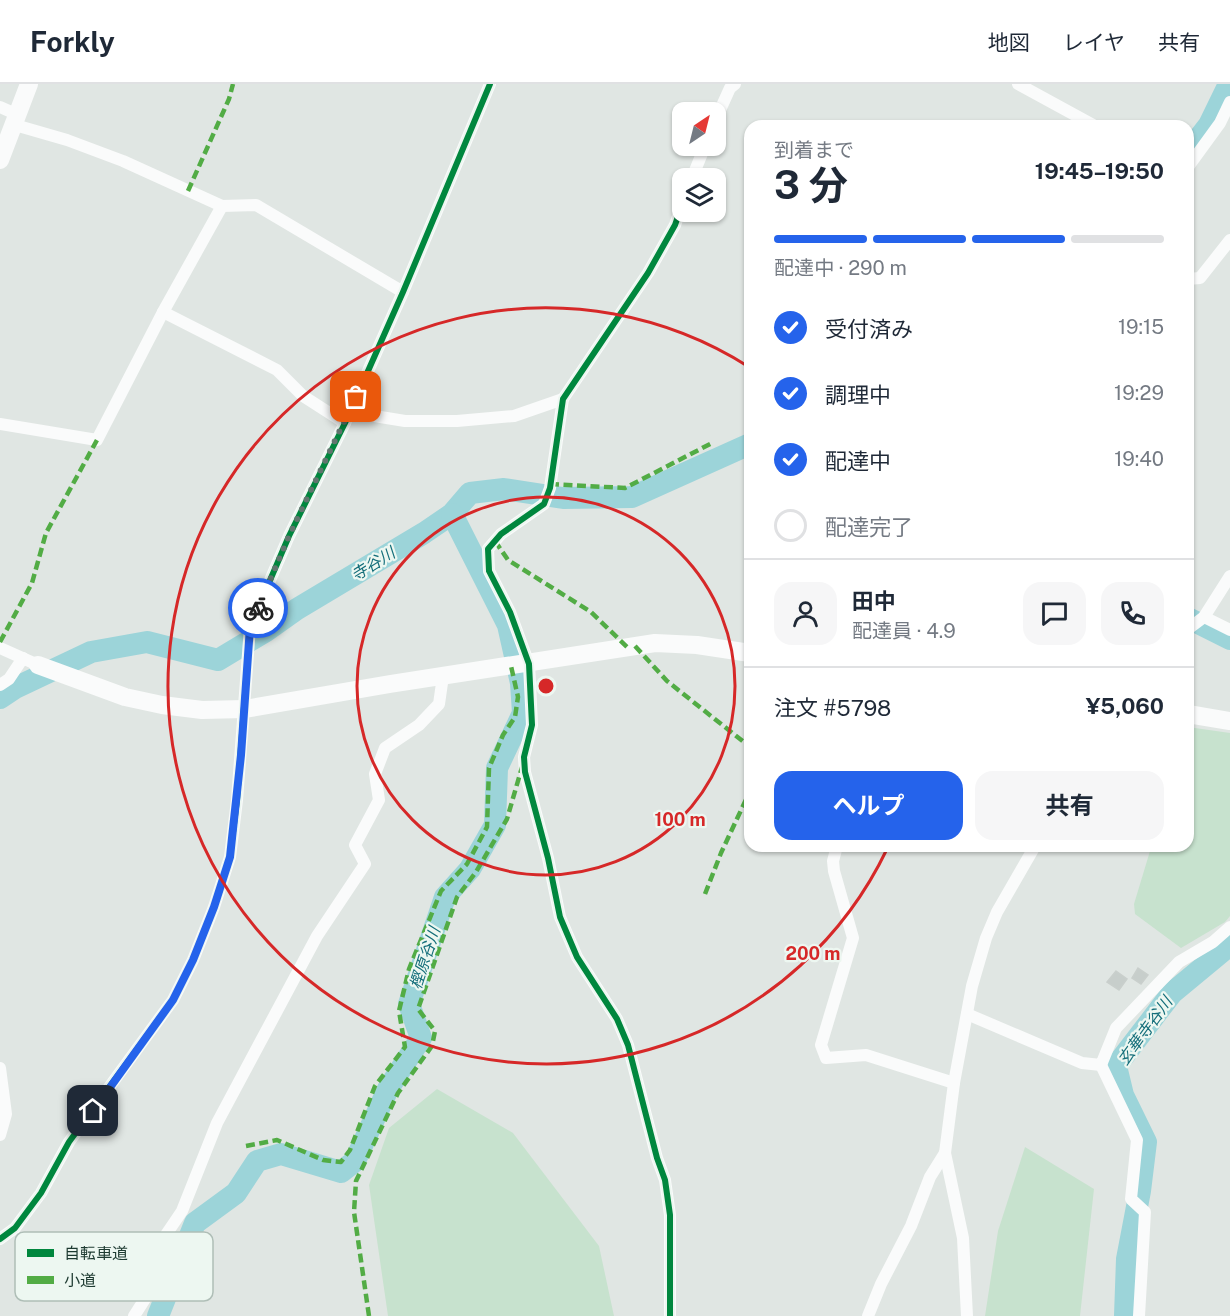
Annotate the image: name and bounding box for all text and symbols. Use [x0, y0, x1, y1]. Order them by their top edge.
text: Forkly [30, 25, 115, 58]
text: 地図 [988, 30, 1030, 55]
text: レイヤ [1063, 30, 1125, 55]
text: 共有 [1158, 30, 1200, 55]
north arrow [672, 102, 726, 156]
map controls [672, 102, 726, 222]
text: 到着まで [774, 138, 854, 162]
text: 19:45–19:50 [1035, 158, 1164, 184]
text: 3 分 [774, 162, 848, 208]
button: layers [672, 168, 726, 222]
text: 配達中 · 290 m [774, 256, 907, 280]
icon: check [774, 311, 807, 344]
text: 19:15 [1118, 315, 1164, 339]
text: 受付済み [825, 316, 913, 342]
pin [330, 371, 381, 422]
icon: check [774, 377, 807, 410]
icon: bag [339, 380, 372, 413]
text: 19:29 [1114, 381, 1164, 405]
text: 調理中 [825, 382, 891, 408]
icon: check [774, 443, 807, 476]
text: 19:40 [1114, 447, 1164, 471]
text: 配達中 [825, 448, 891, 474]
text: 配達完了 [825, 514, 913, 540]
water label: 寺谷川 [348, 542, 400, 585]
courier [228, 578, 288, 638]
button: person [774, 582, 837, 645]
button: chat [1023, 582, 1086, 645]
button: phone [1101, 582, 1164, 645]
text: 田中 [852, 588, 896, 614]
icon: bike [242, 592, 275, 625]
text: 配達員 · 4.9 [852, 619, 956, 643]
centre of rings [536, 676, 556, 696]
text: ¥5,060 [1086, 693, 1164, 719]
text: 注文 #5798 [774, 695, 891, 721]
button: ヘルプ [774, 771, 963, 840]
button: 共有 [975, 771, 1164, 840]
text: 100 m [654, 809, 706, 830]
water label: 樫原谷川 [406, 923, 445, 991]
text: 200 m [786, 943, 840, 964]
water label: 玄華寺谷川 [1114, 991, 1177, 1069]
pin [67, 1085, 118, 1136]
icon: home [76, 1094, 109, 1127]
legend [15, 1232, 213, 1301]
text: 自転車道 [64, 1244, 128, 1263]
text: 小道 [64, 1271, 96, 1290]

